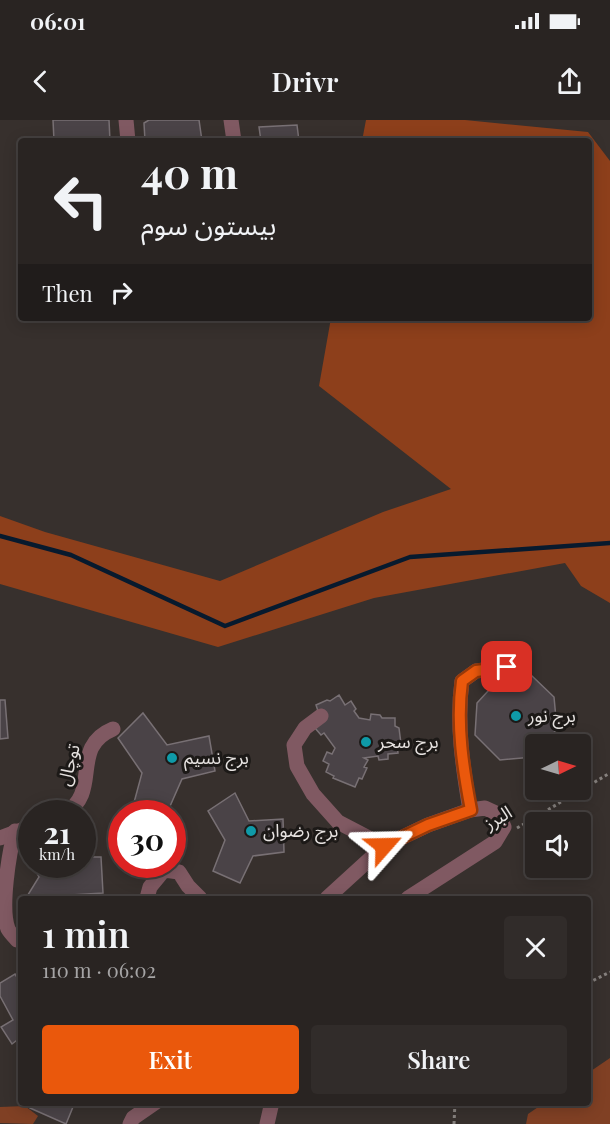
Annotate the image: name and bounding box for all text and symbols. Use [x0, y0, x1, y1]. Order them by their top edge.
text: 06:01 [30, 6, 86, 36]
text: Drivr [271, 63, 339, 99]
icon: back [24, 65, 57, 98]
icon: share [553, 65, 586, 98]
text: 40 m [141, 144, 238, 200]
icon: left [42, 162, 120, 240]
text: بیستون سوم [141, 206, 276, 242]
icon: right [105, 276, 138, 309]
text: Then [42, 278, 93, 308]
pin [481, 641, 532, 692]
icon: arrive [490, 650, 523, 683]
place label: برج نور [527, 703, 576, 729]
marker: برج نور [509, 709, 523, 723]
place label: برج سحر [377, 729, 439, 755]
north arrow [525, 734, 591, 800]
map controls [525, 734, 591, 878]
marker: برج سحر [359, 735, 373, 749]
street label: توچال [51, 741, 85, 788]
place label: برج نسیم [184, 745, 249, 771]
marker: برج نسیم [165, 751, 179, 765]
street label: البرز [478, 799, 516, 835]
speed limit sign: 30 [108, 800, 186, 878]
text: 21 [43, 812, 71, 852]
button: sound [525, 812, 591, 878]
position arrow [352, 814, 416, 878]
place label: برج رضوان [263, 818, 338, 844]
marker: برج رضوان [244, 824, 258, 838]
text: km/h [39, 844, 75, 864]
text: 1 min [42, 909, 130, 957]
button: close [504, 916, 567, 979]
text: 110 m · 06:02 [42, 956, 156, 983]
button: Exit [42, 1025, 299, 1094]
button: Share [311, 1025, 567, 1094]

